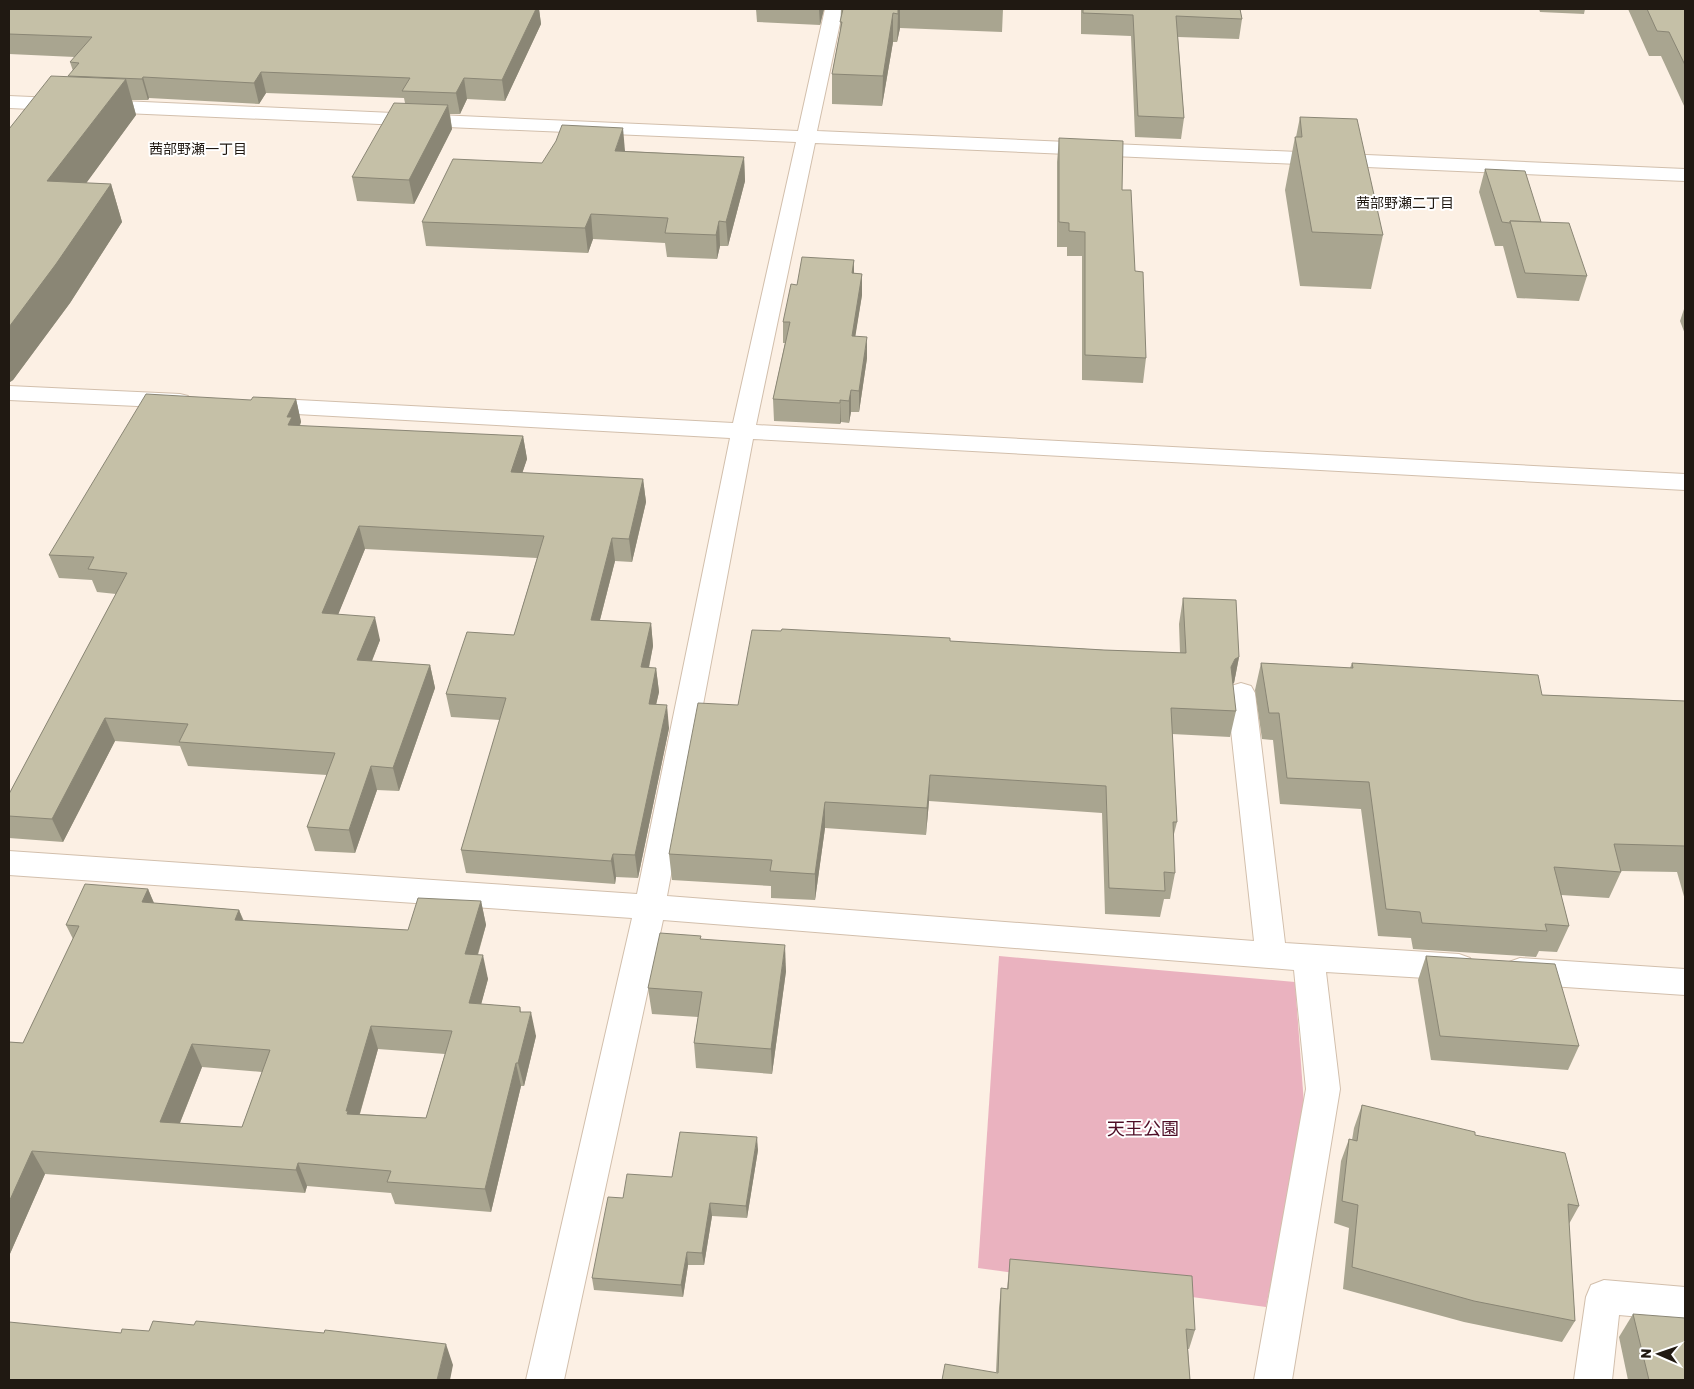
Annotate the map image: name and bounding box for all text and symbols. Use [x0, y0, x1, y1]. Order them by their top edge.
district label: 茜部野瀬一丁目 [149, 141, 247, 158]
district label: 茜部野瀬二丁目 [1356, 195, 1454, 212]
park label: 天王公園 [1107, 1118, 1179, 1140]
north arrow [1634, 1329, 1684, 1379]
text: N [1638, 1348, 1655, 1359]

